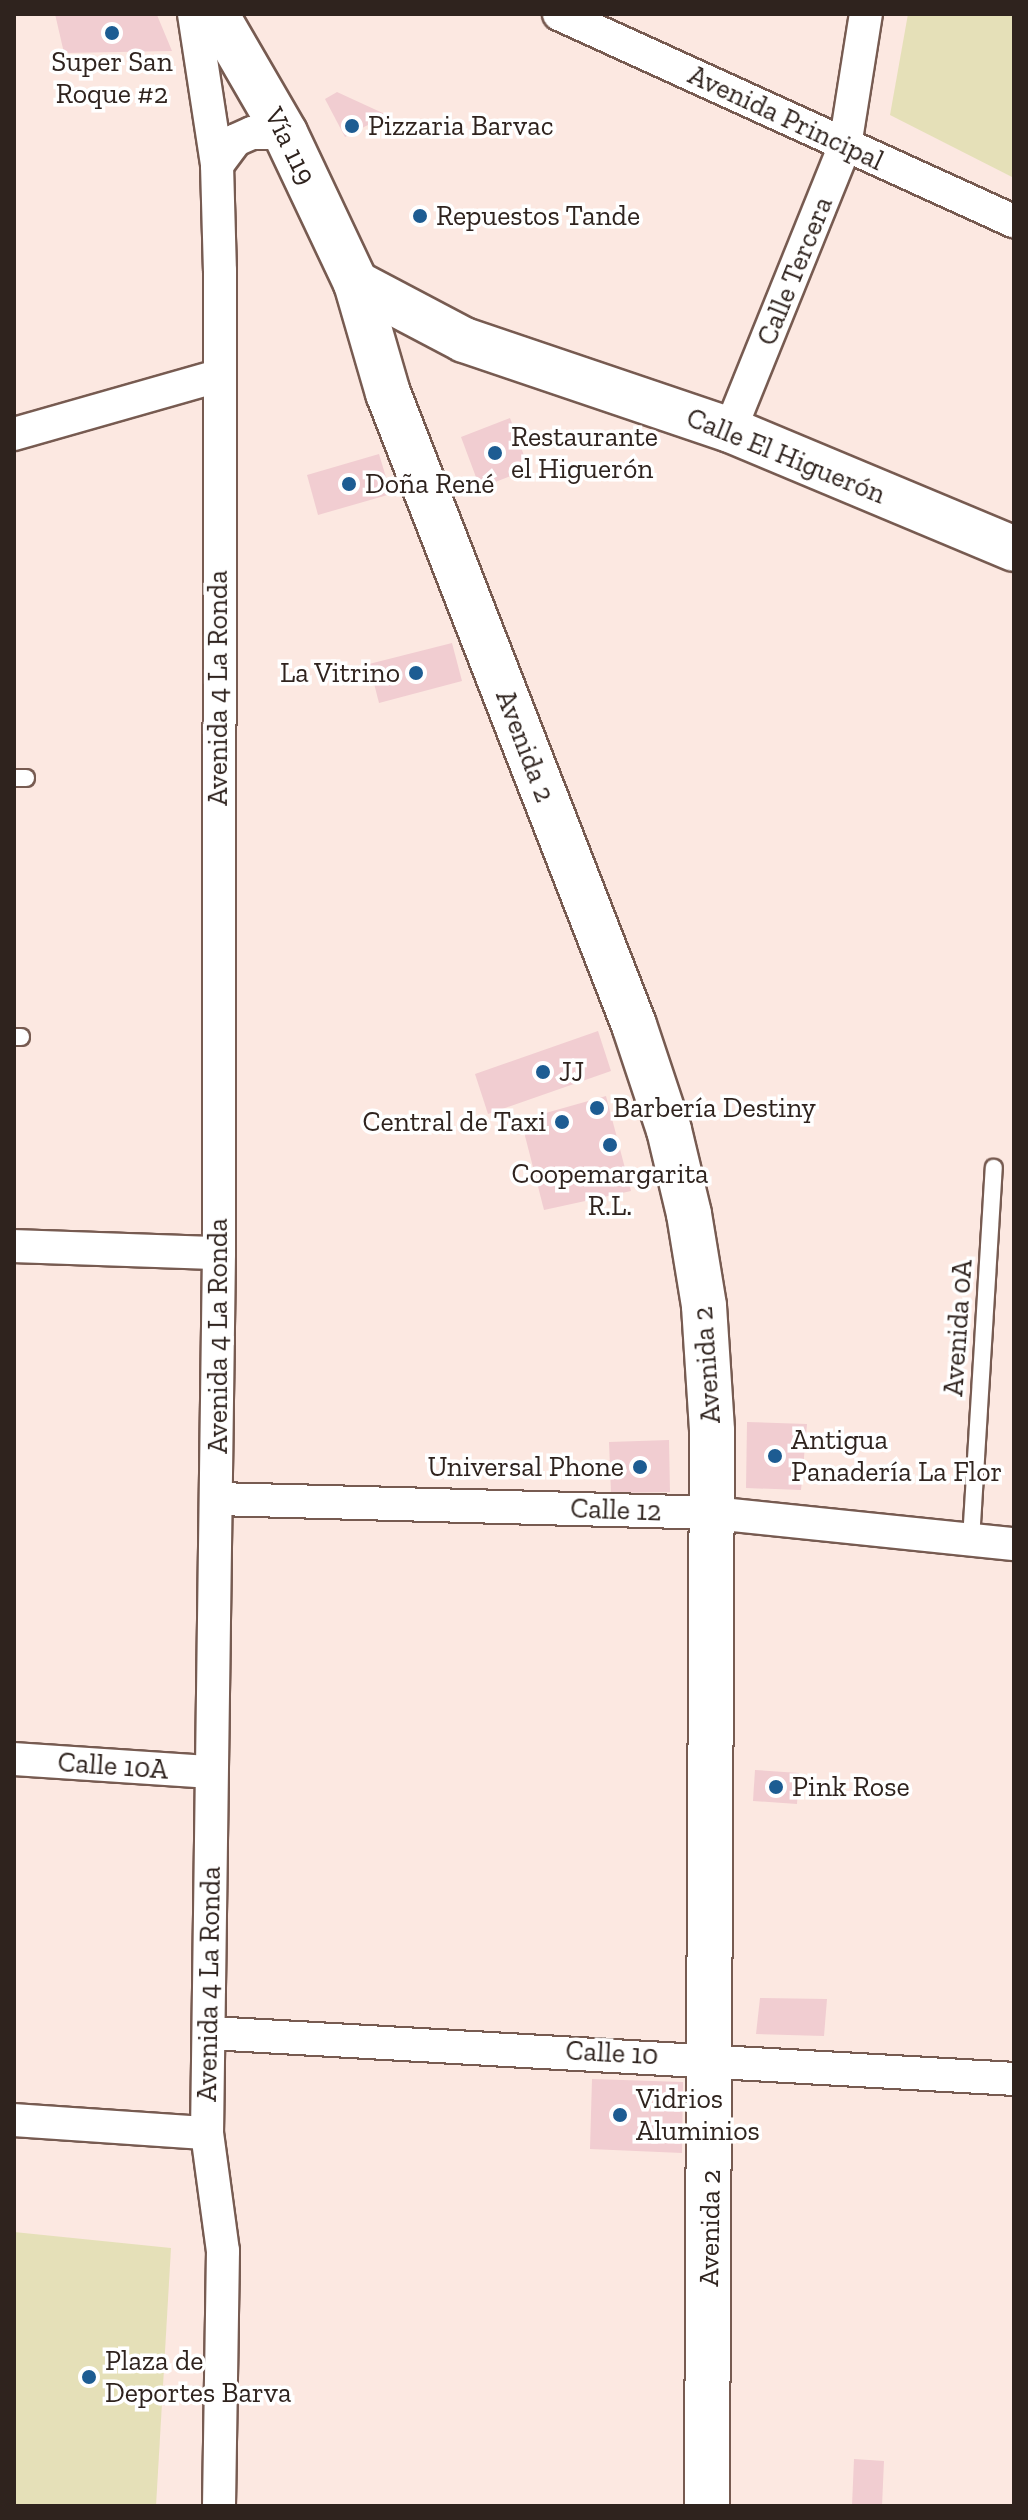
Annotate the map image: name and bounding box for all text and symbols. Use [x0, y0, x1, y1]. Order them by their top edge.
marker: Super San Roque #2 [103, 24, 121, 42]
place label: Super San Roque #2 [51, 45, 173, 111]
street label: Avenida Principal [683, 58, 889, 178]
street label: Vía 119 [257, 102, 323, 190]
place label: Pizzaria Barvac [368, 109, 554, 143]
marker: Pizzaria Barvac [343, 117, 361, 135]
street label: Calle Tercera [750, 192, 840, 350]
place label: Repuestos Tande [436, 199, 641, 233]
marker: Repuestos Tande [411, 207, 429, 225]
street label: Calle El Higuerón [682, 401, 890, 511]
place label: Restaurante el Higuerón [511, 420, 658, 486]
marker: Restaurante el Higuerón [486, 444, 504, 462]
place label: Doña René [365, 467, 494, 501]
marker: Doña René [340, 475, 358, 493]
street label: Avenida 4 La Ronda [201, 570, 235, 806]
place label: La Vitrino [279, 656, 400, 690]
marker: La Vitrino [407, 664, 425, 682]
street label: Avenida 2 [488, 685, 562, 807]
place label: JJ [559, 1055, 584, 1089]
marker: JJ [534, 1063, 552, 1081]
place label: Barbería Destiny [613, 1091, 816, 1125]
marker: Barbería Destiny [588, 1099, 606, 1117]
place label: Central de Taxi [362, 1105, 546, 1139]
marker: Central de Taxi [553, 1113, 571, 1131]
marker: Coopemargarita R.L. [601, 1136, 619, 1154]
place label: Coopemargarita R.L. [511, 1157, 709, 1223]
street label: Avenida 4 La Ronda [201, 1218, 235, 1454]
street label: Avenida 0A [936, 1259, 980, 1397]
street label: Avenida 2 [686, 1305, 728, 1425]
place label: Antigua Panadería La Flor [791, 1423, 1002, 1489]
marker: Antigua Panadería La Flor [766, 1447, 784, 1465]
place label: Universal Phone [427, 1450, 624, 1484]
marker: Universal Phone [631, 1458, 649, 1476]
street label: Calle 12 [570, 1492, 662, 1528]
street label: Calle 10A [57, 1745, 169, 1787]
place label: Pink Rose [792, 1770, 910, 1804]
marker: Pink Rose [767, 1778, 785, 1796]
street label: Avenida 4 La Ronda [190, 1866, 228, 2102]
street label: Calle 10 [565, 2034, 659, 2072]
place label: Vidrios Aluminios [636, 2082, 760, 2148]
marker: Vidrios Aluminios [611, 2106, 629, 2124]
street label: Avenida 2 [692, 2169, 728, 2287]
place label: Plaza de Deportes Barva [105, 2344, 292, 2410]
marker: Plaza de Deportes Barva [80, 2368, 98, 2386]

